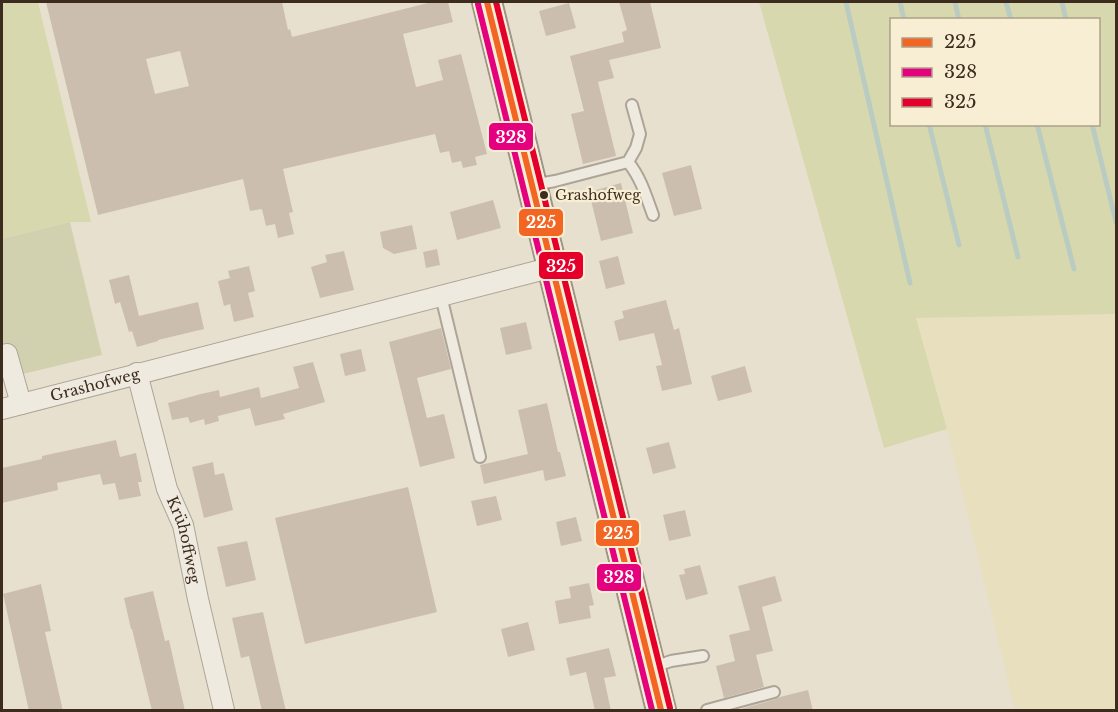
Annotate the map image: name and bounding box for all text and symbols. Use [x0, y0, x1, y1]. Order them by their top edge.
legend [890, 18, 1100, 126]
text: 225 [944, 31, 976, 53]
text: 328 [944, 61, 977, 83]
text: 325 [944, 91, 976, 113]
line badge: 328 [488, 122, 534, 151]
text: 328 [496, 127, 526, 147]
place label: Grashofweg [555, 186, 641, 204]
marker: Grashofweg [538, 189, 550, 201]
line badge: 225 [518, 208, 564, 237]
text: 225 [526, 212, 556, 232]
line badge: 325 [538, 251, 584, 280]
text: 325 [546, 256, 576, 276]
street label: Grashofweg [48, 364, 143, 405]
street label: Krühoffweg [162, 493, 205, 586]
line badge: 225 [595, 519, 640, 547]
text: 225 [603, 523, 633, 543]
line badge: 328 [596, 563, 642, 592]
text: 328 [604, 567, 634, 587]

